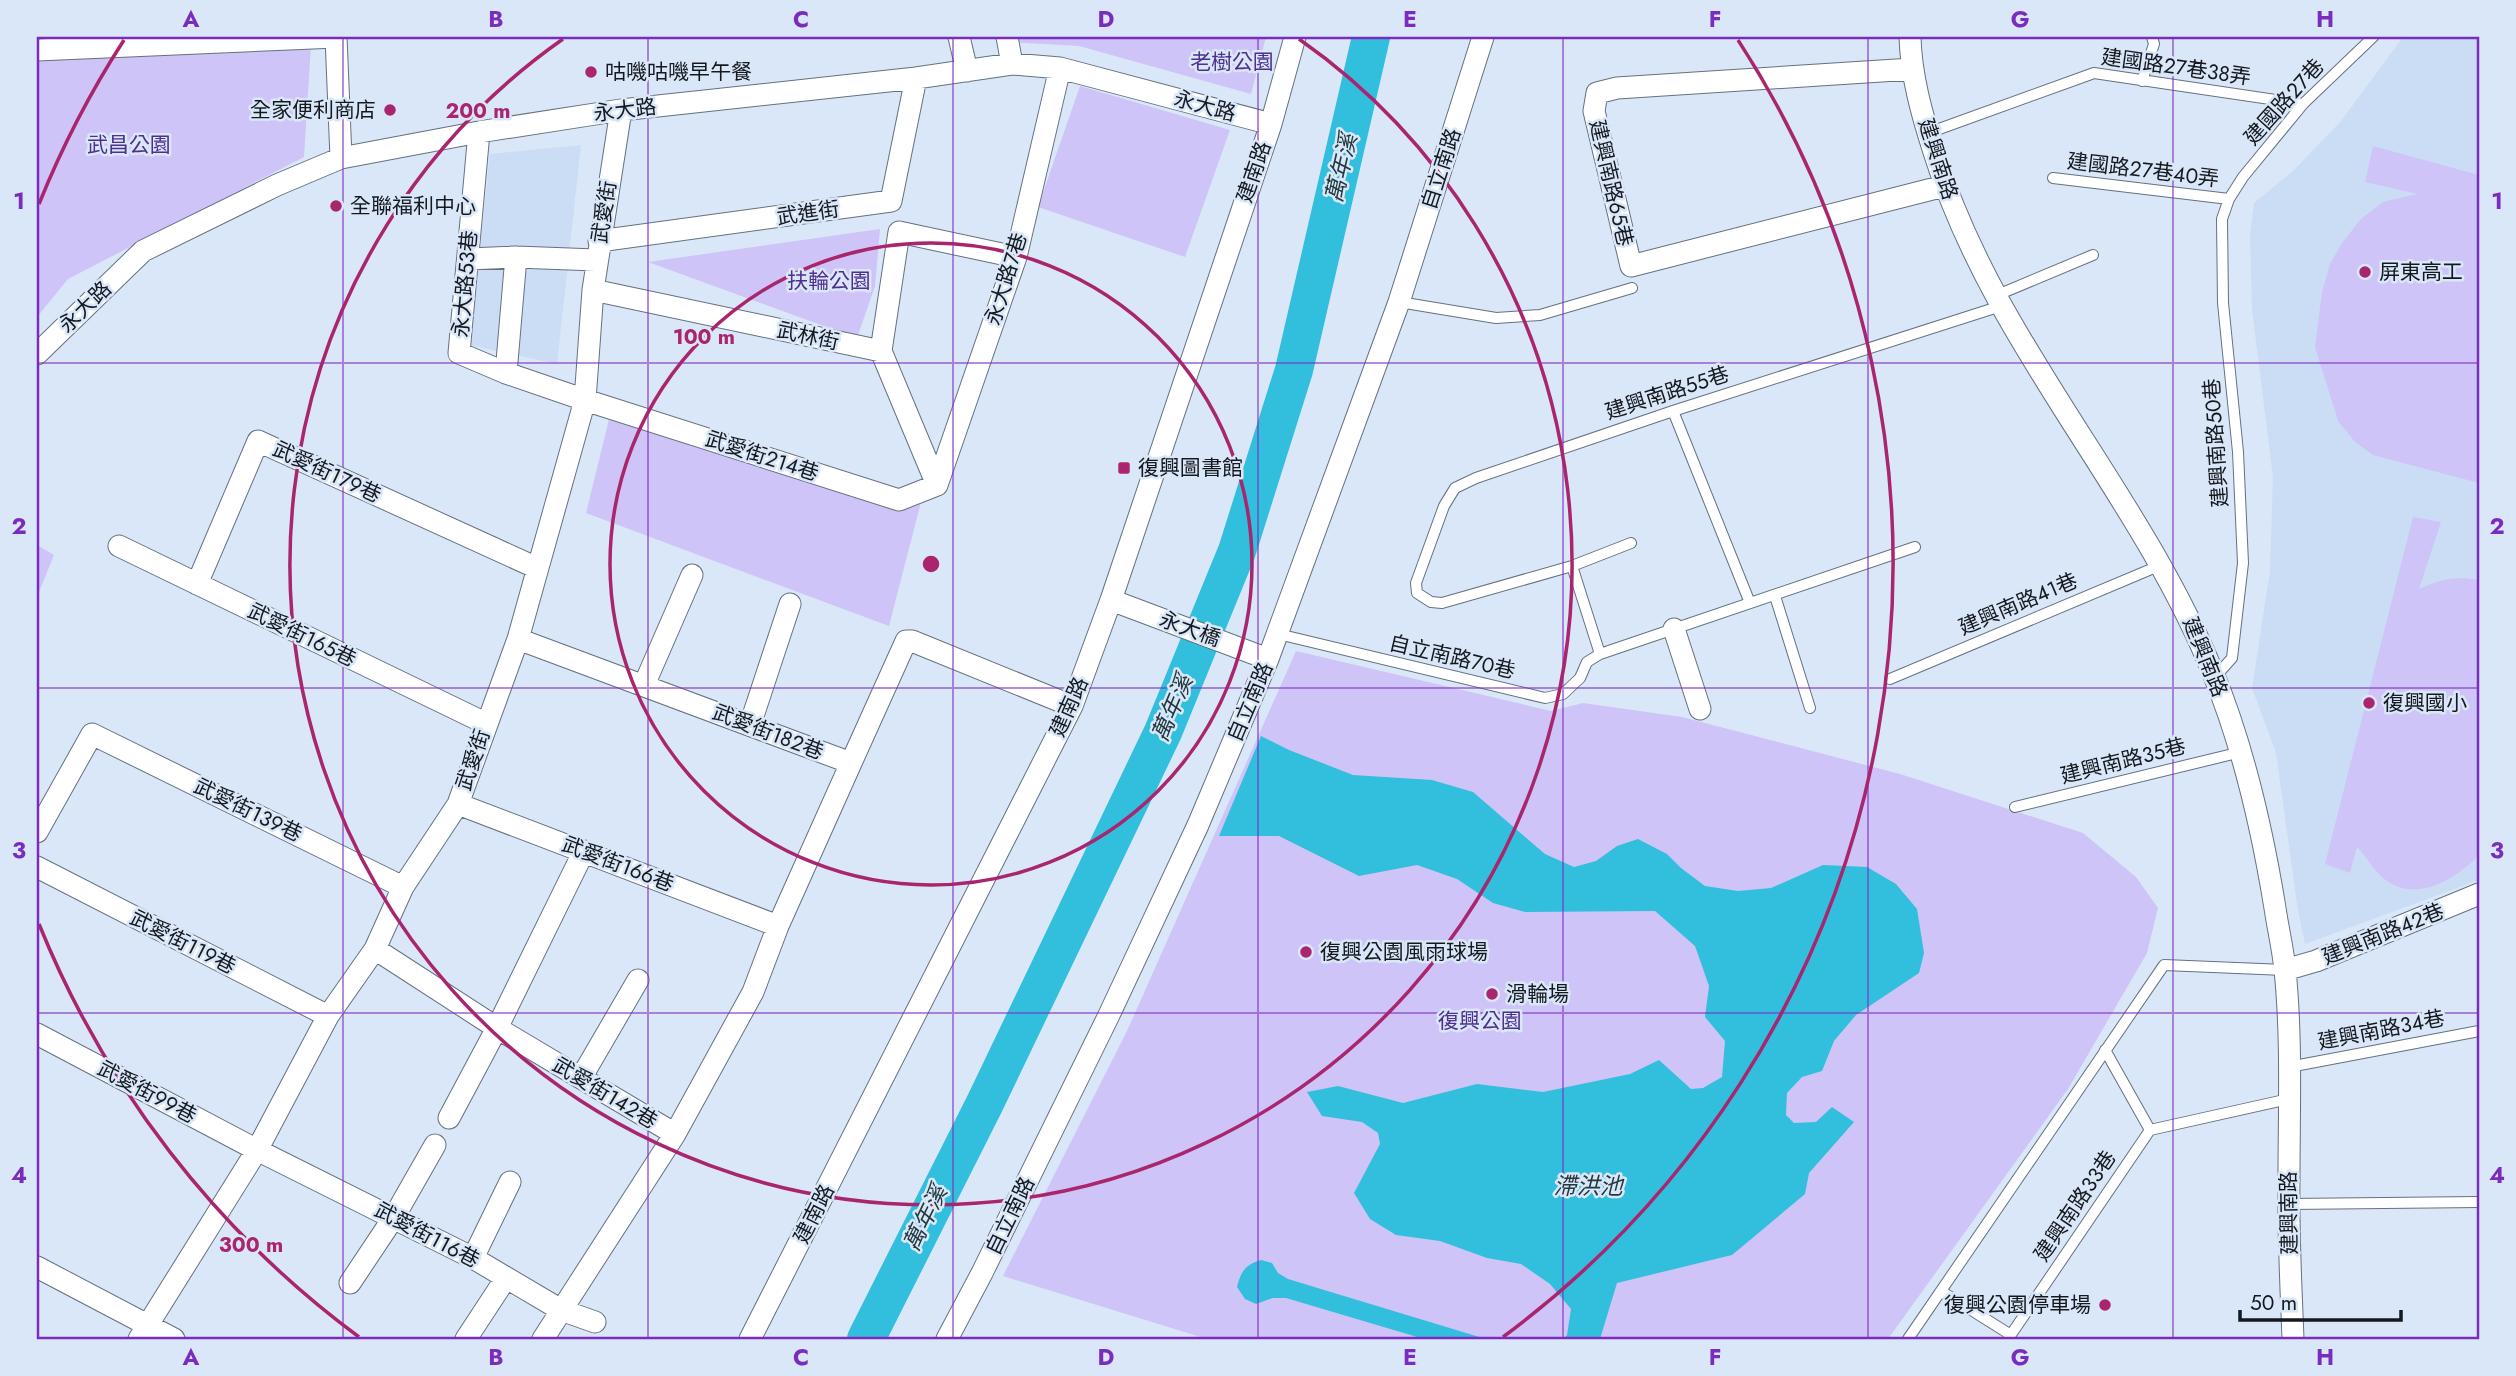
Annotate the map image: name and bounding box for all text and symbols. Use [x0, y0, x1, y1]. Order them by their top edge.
text: A [182, 2, 200, 36]
text: B [488, 2, 504, 36]
text: C [793, 2, 809, 36]
text: D [1098, 2, 1115, 36]
text: E [1403, 2, 1417, 36]
text: F [1709, 2, 1721, 36]
text: G [2011, 2, 2029, 36]
text: H [2316, 2, 2334, 36]
street label: 建國路27巷38弄 [2099, 42, 2253, 92]
park label: 老樹公園 [1190, 47, 1274, 77]
street label: 建國路27巷 [2237, 52, 2331, 152]
place label: 咕嘰咕嘰早午餐 [605, 57, 752, 87]
marker: 咕嘰咕嘰早午餐 [583, 64, 599, 80]
street label: 永大路 [1171, 83, 1239, 129]
street label: 永大路 [592, 91, 658, 129]
place label: 全家便利商店 [250, 95, 376, 125]
text: 200 m [445, 96, 511, 126]
marker: 全家便利商店 [382, 102, 398, 118]
street label: 建興南路 [1911, 114, 1965, 204]
street label: 建興南路65巷 [1582, 117, 1640, 249]
street label: 自立南路 [1414, 124, 1468, 214]
water label: 萬年溪 [1317, 128, 1366, 205]
park label: 武昌公園 [87, 130, 171, 160]
street label: 建南路 [1230, 137, 1278, 207]
street label: 建國路27巷40弄 [2065, 146, 2221, 194]
street label: 武愛街 [584, 179, 624, 245]
text: 1 [13, 184, 25, 218]
text: 1 [2491, 184, 2503, 218]
place label: 全聯福利中心 [350, 191, 476, 221]
street label: 武進街 [775, 194, 841, 232]
marker: 全聯福利中心 [328, 198, 344, 214]
street label: 永大路53巷 [445, 229, 485, 339]
street label: 永大路7巷 [978, 229, 1034, 329]
place label: 屏東高工 [2379, 257, 2463, 287]
marker: 屏東高工 [2357, 264, 2373, 280]
park label: 扶輪公園 [787, 266, 871, 296]
street label: 永大路 [52, 274, 118, 340]
street label: 武林街 [774, 315, 842, 357]
text: 100 m [673, 322, 735, 352]
street label: 建興南路55巷 [1601, 359, 1733, 427]
street label: 建興南路50巷 [2197, 377, 2235, 509]
street label: 武愛街214巷 [701, 424, 823, 488]
street label: 武愛街179巷 [268, 434, 386, 510]
place label: 復興圖書館 [1138, 453, 1243, 483]
marker: 復興圖書館 [1116, 460, 1132, 476]
text: 2 [11, 509, 27, 543]
text: 2 [2489, 509, 2505, 543]
centre of rings [919, 552, 943, 576]
street label: 建興南路41巷 [1954, 565, 2082, 643]
street label: 武愛街165巷 [243, 596, 361, 674]
street label: 永大橋 [1155, 604, 1225, 654]
street label: 建興南路 [2175, 612, 2235, 702]
street label: 自立南路70巷 [1386, 628, 1518, 686]
street label: 自立南路 [1220, 657, 1280, 747]
water label: 萬年溪 [1143, 667, 1202, 746]
street label: 建南路 [1042, 672, 1096, 742]
place label: 復興國小 [2383, 688, 2467, 718]
marker: 復興國小 [2361, 695, 2377, 711]
street label: 武愛街182巷 [708, 697, 828, 767]
street label: 武愛街 [449, 725, 497, 795]
street label: 建興南路35巷 [2057, 731, 2189, 791]
street label: 武愛街139巷 [189, 771, 307, 849]
street label: 武愛街166巷 [558, 829, 678, 899]
text: 3 [12, 833, 26, 867]
text: 3 [2490, 833, 2504, 867]
street label: 建興南路42巷 [2317, 896, 2449, 972]
street label: 武愛街119巷 [125, 903, 241, 981]
place label: 復興公園風雨球場 [1320, 937, 1488, 967]
marker: 復興公園風雨球場 [1298, 944, 1314, 960]
place label: 滑輪場 [1506, 979, 1569, 1009]
marker: 滑輪場 [1484, 986, 1500, 1002]
street label: 建興南路34巷 [2315, 1003, 2447, 1057]
park label: 復興公園 [1438, 1006, 1522, 1036]
street label: 武愛街142巷 [547, 1050, 663, 1136]
street label: 武愛街99巷 [92, 1053, 202, 1131]
street label: 建興南路33巷 [2027, 1145, 2123, 1267]
text: 4 [11, 1158, 27, 1192]
text: 4 [2489, 1158, 2505, 1192]
water label: 滯洪池 [1554, 1169, 1625, 1203]
street label: 建興南路 [2273, 1171, 2305, 1255]
street label: 自立南路 [978, 1172, 1042, 1260]
water label: 萬年溪 [895, 1177, 957, 1256]
street label: 建南路 [786, 1179, 842, 1249]
street label: 武愛街116巷 [369, 1195, 485, 1275]
text: 300 m [219, 1230, 283, 1260]
scale bar [2240, 1278, 2400, 1322]
text: 50 m [2250, 1288, 2297, 1318]
place label: 復興公園停車場 [1944, 1290, 2091, 1320]
marker: 復興公園停車場 [2097, 1297, 2113, 1313]
text: A [182, 1340, 200, 1374]
text: B [488, 1340, 504, 1374]
text: C [793, 1340, 809, 1374]
text: D [1098, 1340, 1115, 1374]
text: E [1403, 1340, 1417, 1374]
text: F [1709, 1340, 1721, 1374]
text: G [2011, 1340, 2029, 1374]
text: H [2316, 1340, 2334, 1374]

